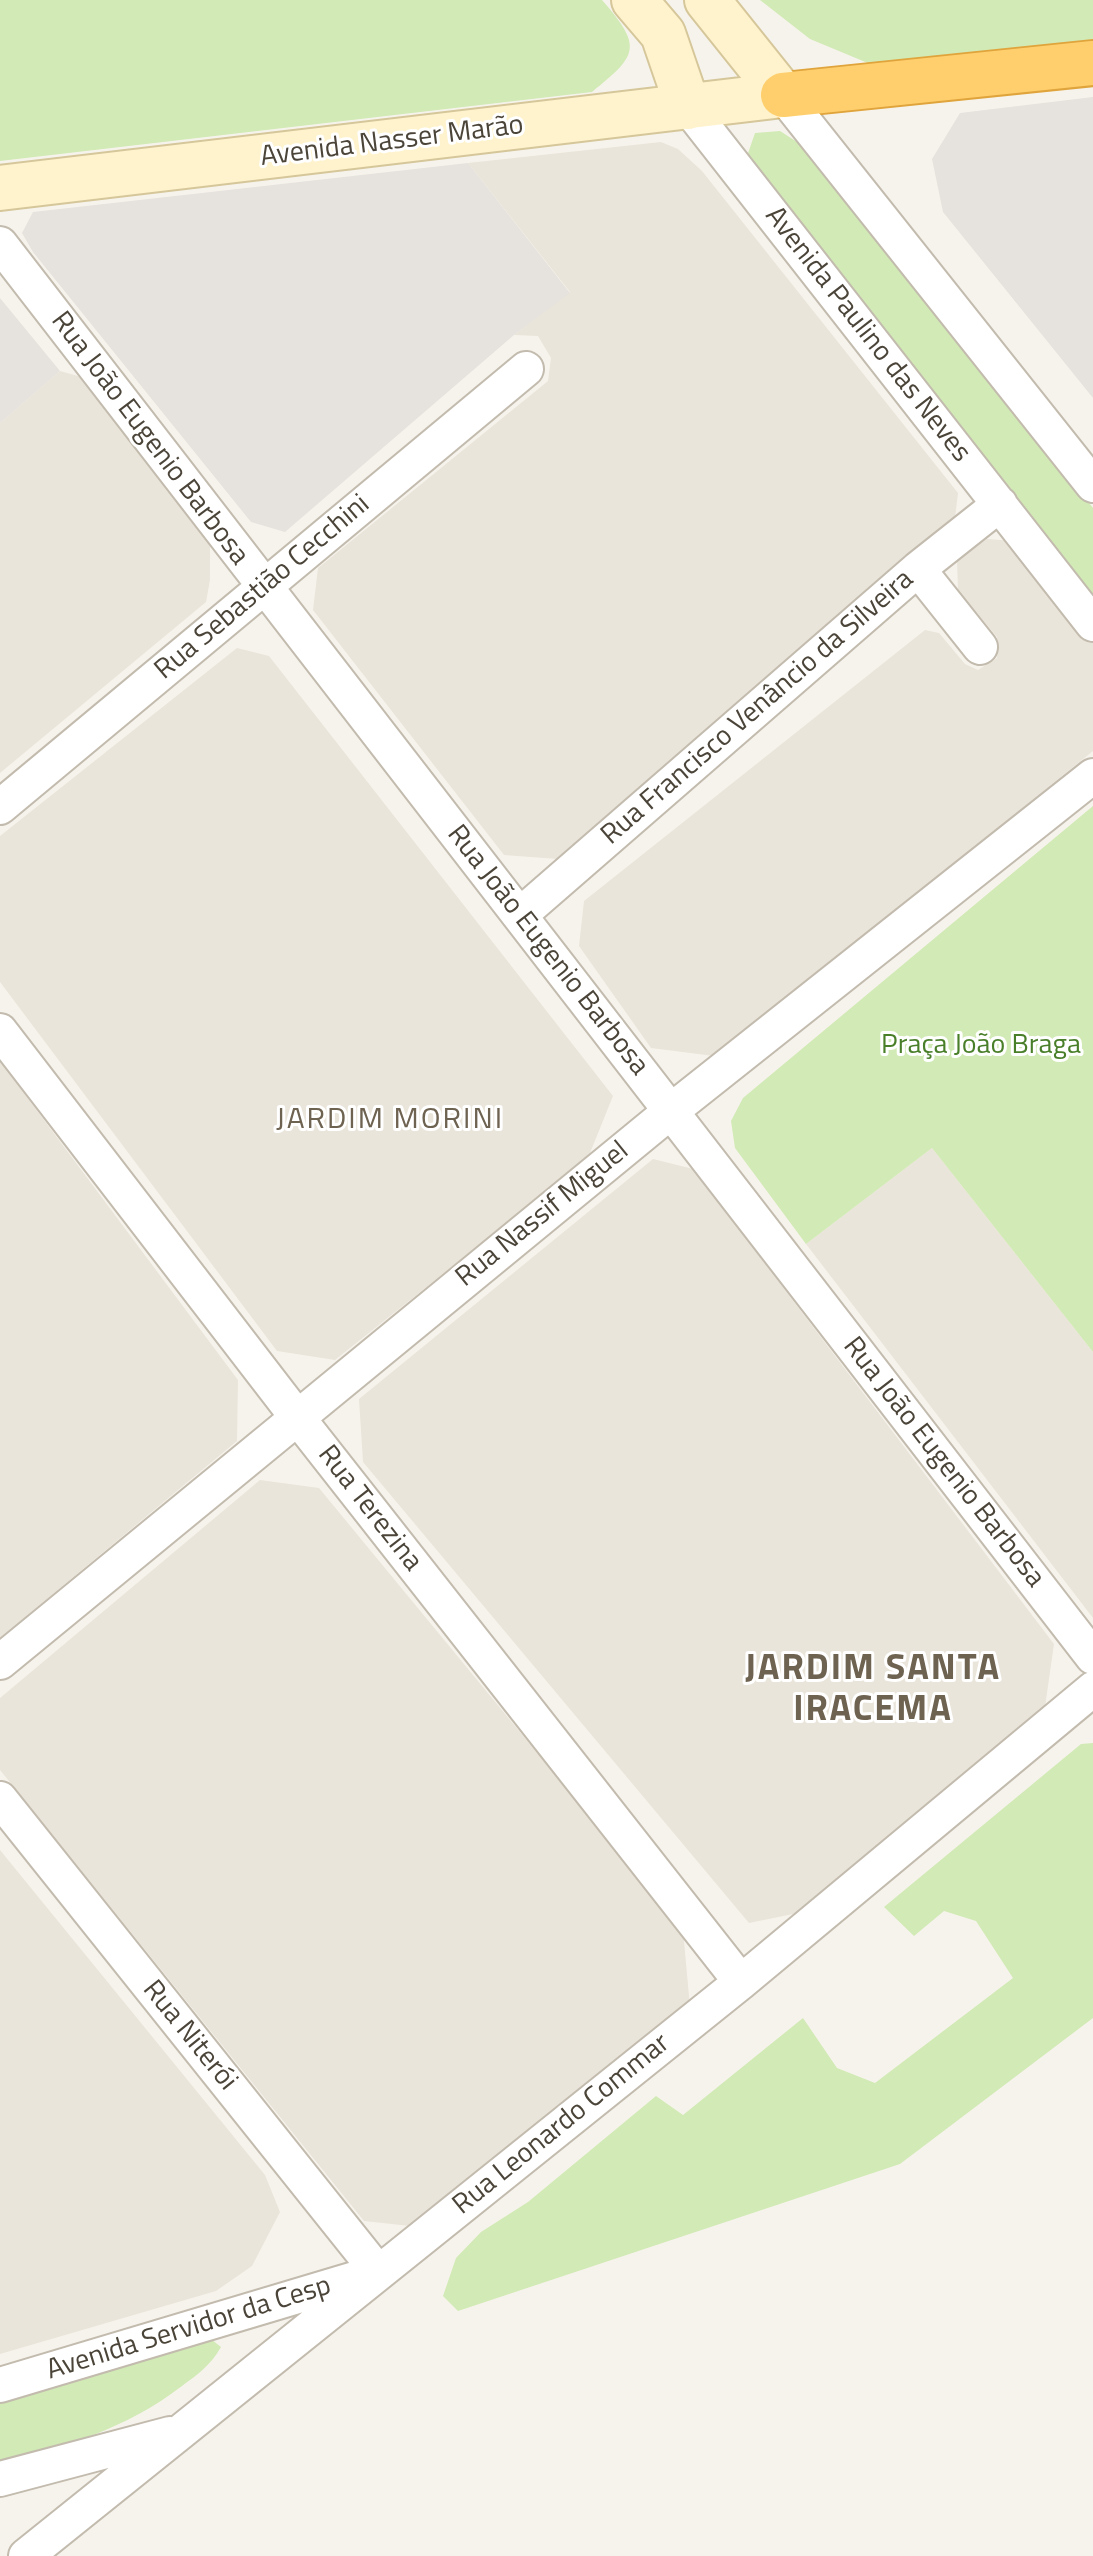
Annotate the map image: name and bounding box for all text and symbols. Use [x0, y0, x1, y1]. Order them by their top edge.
street label: Avenida Nasser Marão [259, 109, 525, 175]
street label: Avenida Paulino das Neves [757, 201, 977, 469]
street label: Rua João Eugenio Barbosa [43, 306, 255, 572]
street label: Rua Sebastião Cecchini [149, 488, 377, 688]
street label: Rua Francisco Venâncio da Silveira [595, 563, 921, 853]
street label: Rua João Eugenio Barbosa [439, 819, 655, 1083]
park label: Praça João Braga [881, 1029, 1081, 1063]
district label: JARDIM MORINI [276, 1103, 504, 1139]
street label: Rua Nassif Miguel [450, 1135, 636, 1295]
street label: Rua João Eugenio Barbosa [835, 1331, 1051, 1595]
street label: Rua Terezina [310, 1440, 428, 1578]
district label: JARDIM SANTA IRACEMA [745, 1648, 1001, 1733]
street label: Rua Niterói [135, 1974, 243, 2098]
street label: Rua Leonardo Commar [447, 2027, 677, 2223]
street label: Avenida Servidor da Cesp [43, 2270, 335, 2388]

